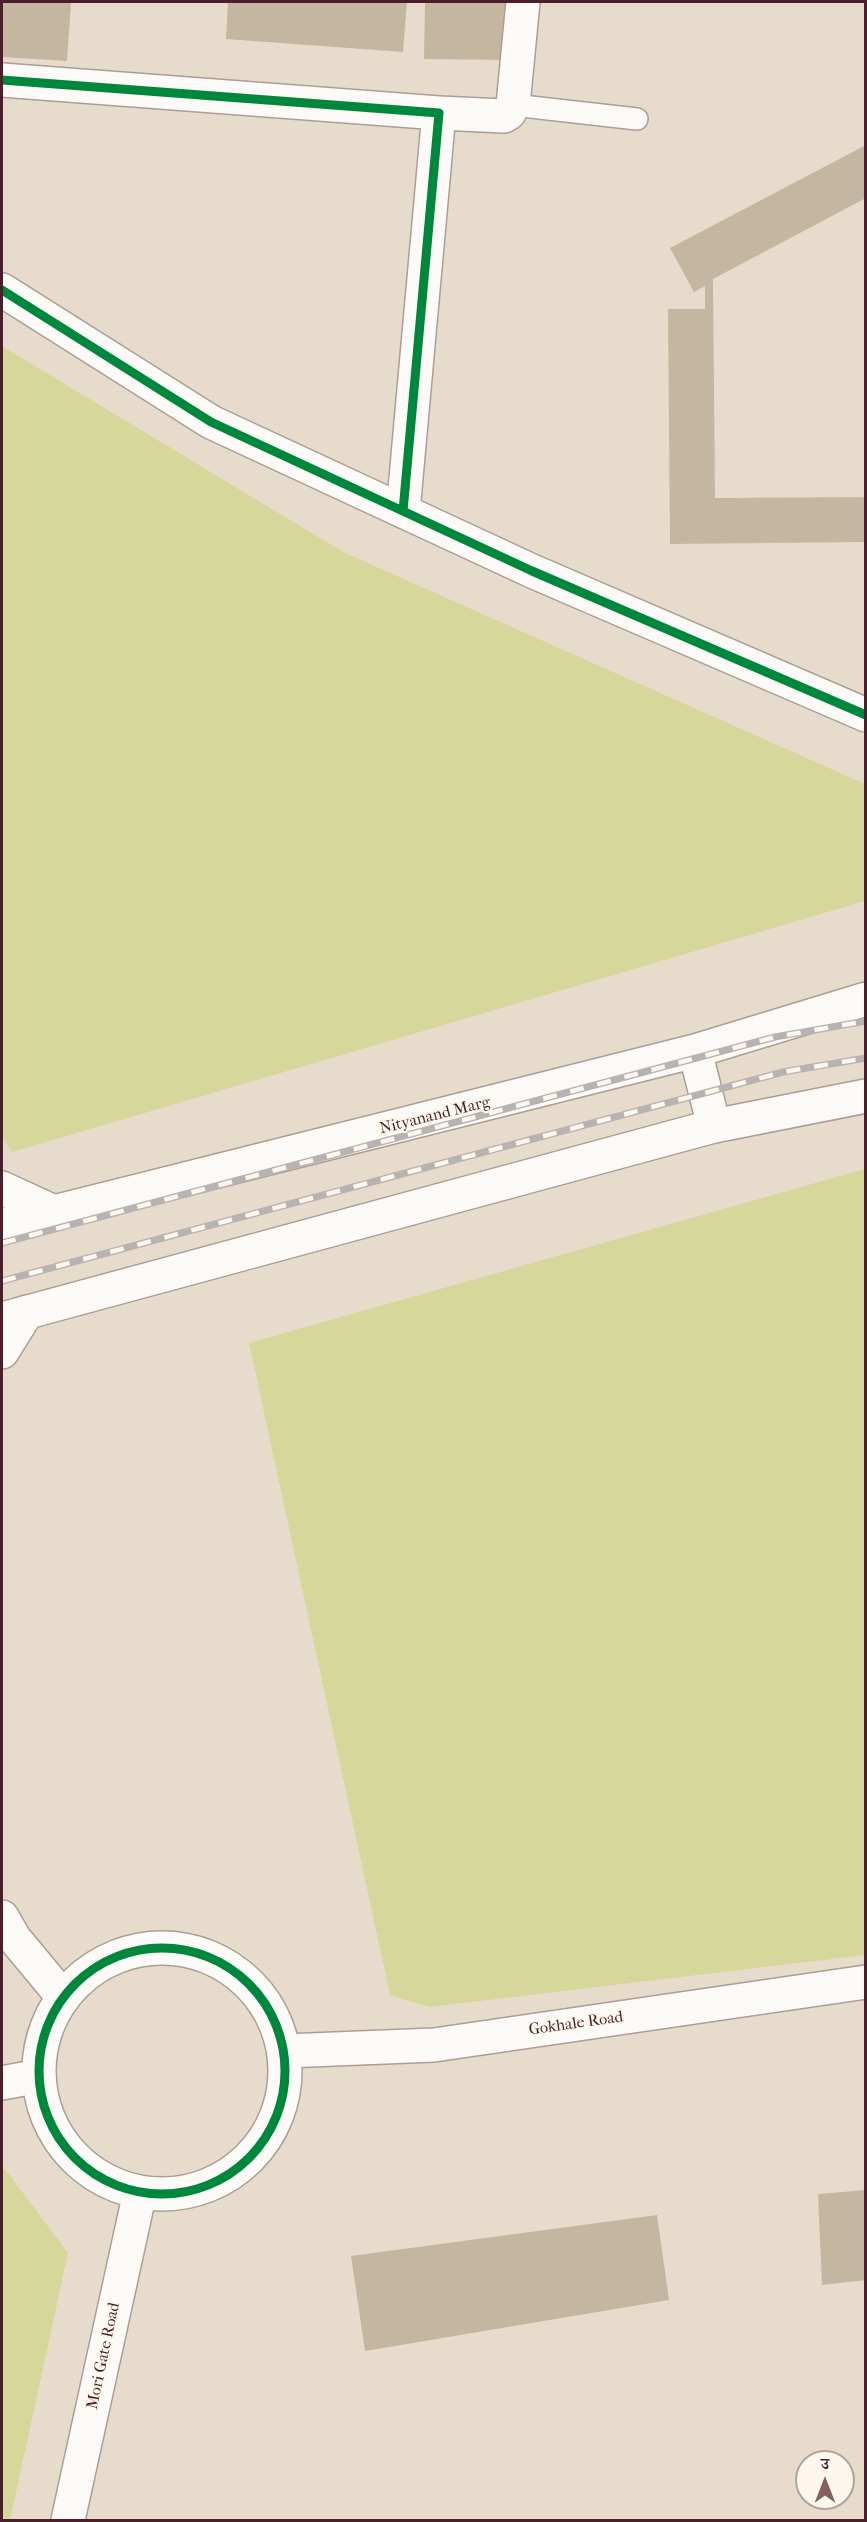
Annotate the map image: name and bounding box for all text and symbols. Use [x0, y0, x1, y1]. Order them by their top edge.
street label: Nityanand Marg [378, 1093, 492, 1139]
street label: Gokhale Road [528, 2008, 624, 2040]
street label: Mori Gate Road [83, 2301, 125, 2411]
north arrow [795, 2450, 855, 2510]
text: उ [821, 2454, 829, 2473]

